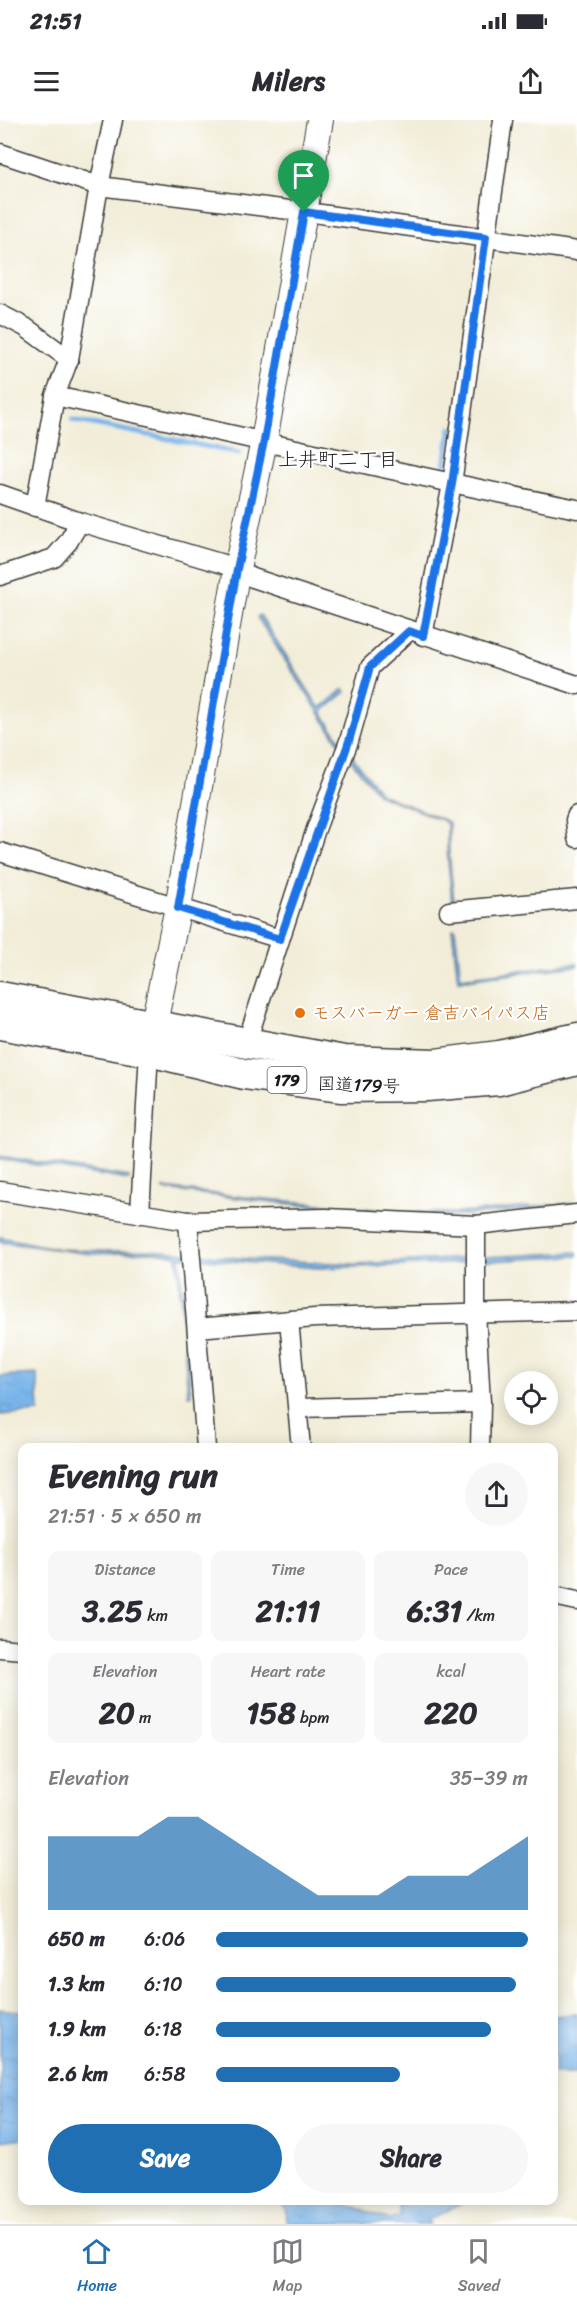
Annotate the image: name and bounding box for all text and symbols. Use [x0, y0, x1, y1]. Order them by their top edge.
text: 21:51 [30, 2, 82, 41]
text: Milers [252, 57, 325, 105]
icon: menu [30, 65, 63, 98]
icon: share [514, 65, 547, 98]
pin [278, 150, 329, 212]
icon: arrive [287, 159, 320, 192]
district label: 上井町二丁目 [278, 442, 398, 477]
place label: モスバーガー 倉吉バイパス店 [312, 997, 550, 1029]
marker: モスバーガー 倉吉バイパス店 [293, 1006, 307, 1020]
road number: 179 [268, 1067, 306, 1093]
street label: 国道179号 [317, 1068, 401, 1102]
map controls [504, 1371, 558, 1425]
button: locate [504, 1371, 558, 1425]
text: Evening run [48, 1447, 218, 1505]
button: share [465, 1463, 528, 1526]
text: 21:51 · 5 × 650 m [48, 1499, 201, 1534]
text: Distance [95, 1555, 155, 1584]
text: Time [271, 1555, 305, 1584]
text: Pace [434, 1555, 468, 1584]
text: 3.25 [82, 1584, 143, 1638]
text: 21:11 [256, 1584, 320, 1638]
text: 6:31 [407, 1584, 462, 1638]
text: km [143, 1601, 168, 1630]
text: /km [462, 1601, 495, 1630]
text: Elevation [93, 1657, 157, 1686]
text: Heart rate [250, 1657, 326, 1686]
text: kcal [436, 1657, 466, 1686]
text: 20 [99, 1686, 135, 1740]
text: 158 [247, 1686, 296, 1740]
text: 220 [424, 1686, 478, 1740]
text: m [135, 1703, 151, 1732]
text: bpm [296, 1703, 329, 1732]
text: Elevation [48, 1761, 129, 1796]
text: 35–39 m [450, 1761, 528, 1796]
text: 650 m [48, 1922, 105, 1957]
text: 6:06 [144, 1922, 185, 1957]
text: 1.3 km [48, 1967, 105, 2002]
text: 6:10 [144, 1967, 183, 2002]
text: 1.9 km [48, 2012, 106, 2047]
text: 6:18 [144, 2012, 182, 2047]
text: 2.6 km [48, 2057, 108, 2092]
text: 6:58 [144, 2057, 186, 2092]
button: Save [48, 2124, 282, 2193]
button: Share [294, 2124, 528, 2193]
tab: Home [77, 2235, 117, 2300]
tab: Map [271, 2235, 304, 2300]
tab: Saved [458, 2235, 500, 2300]

